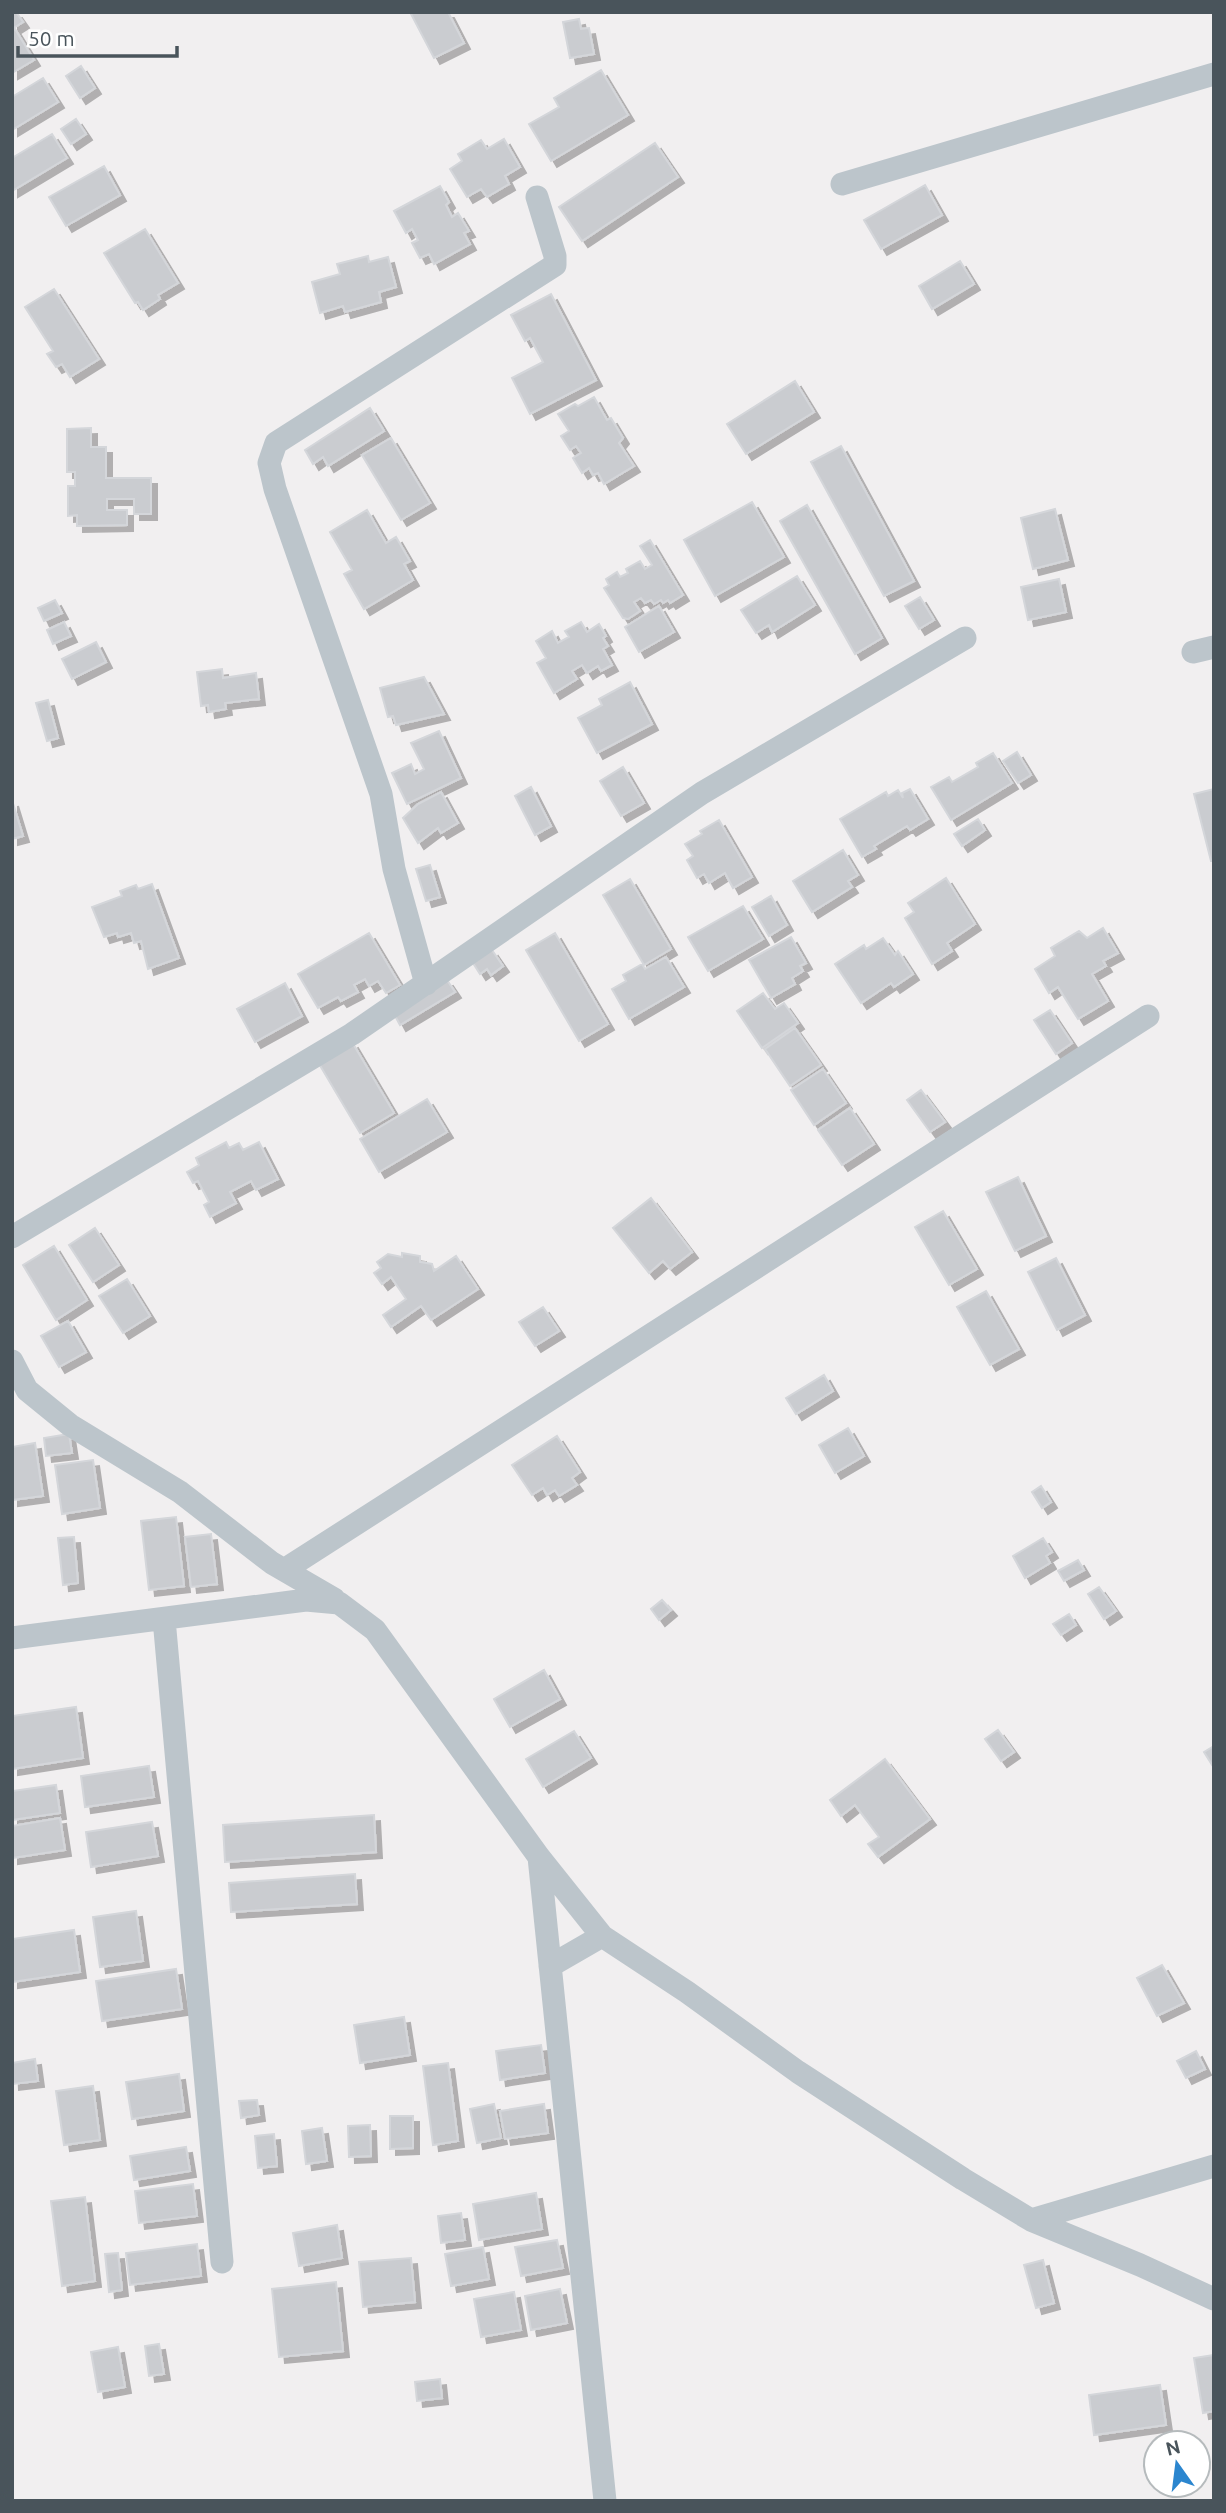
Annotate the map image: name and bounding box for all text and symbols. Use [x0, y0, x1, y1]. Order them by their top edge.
scale bar [18, 14, 177, 58]
text: 50 m [28, 26, 75, 50]
north arrow [1142, 2429, 1212, 2499]
text: N [1163, 2435, 1182, 2460]

